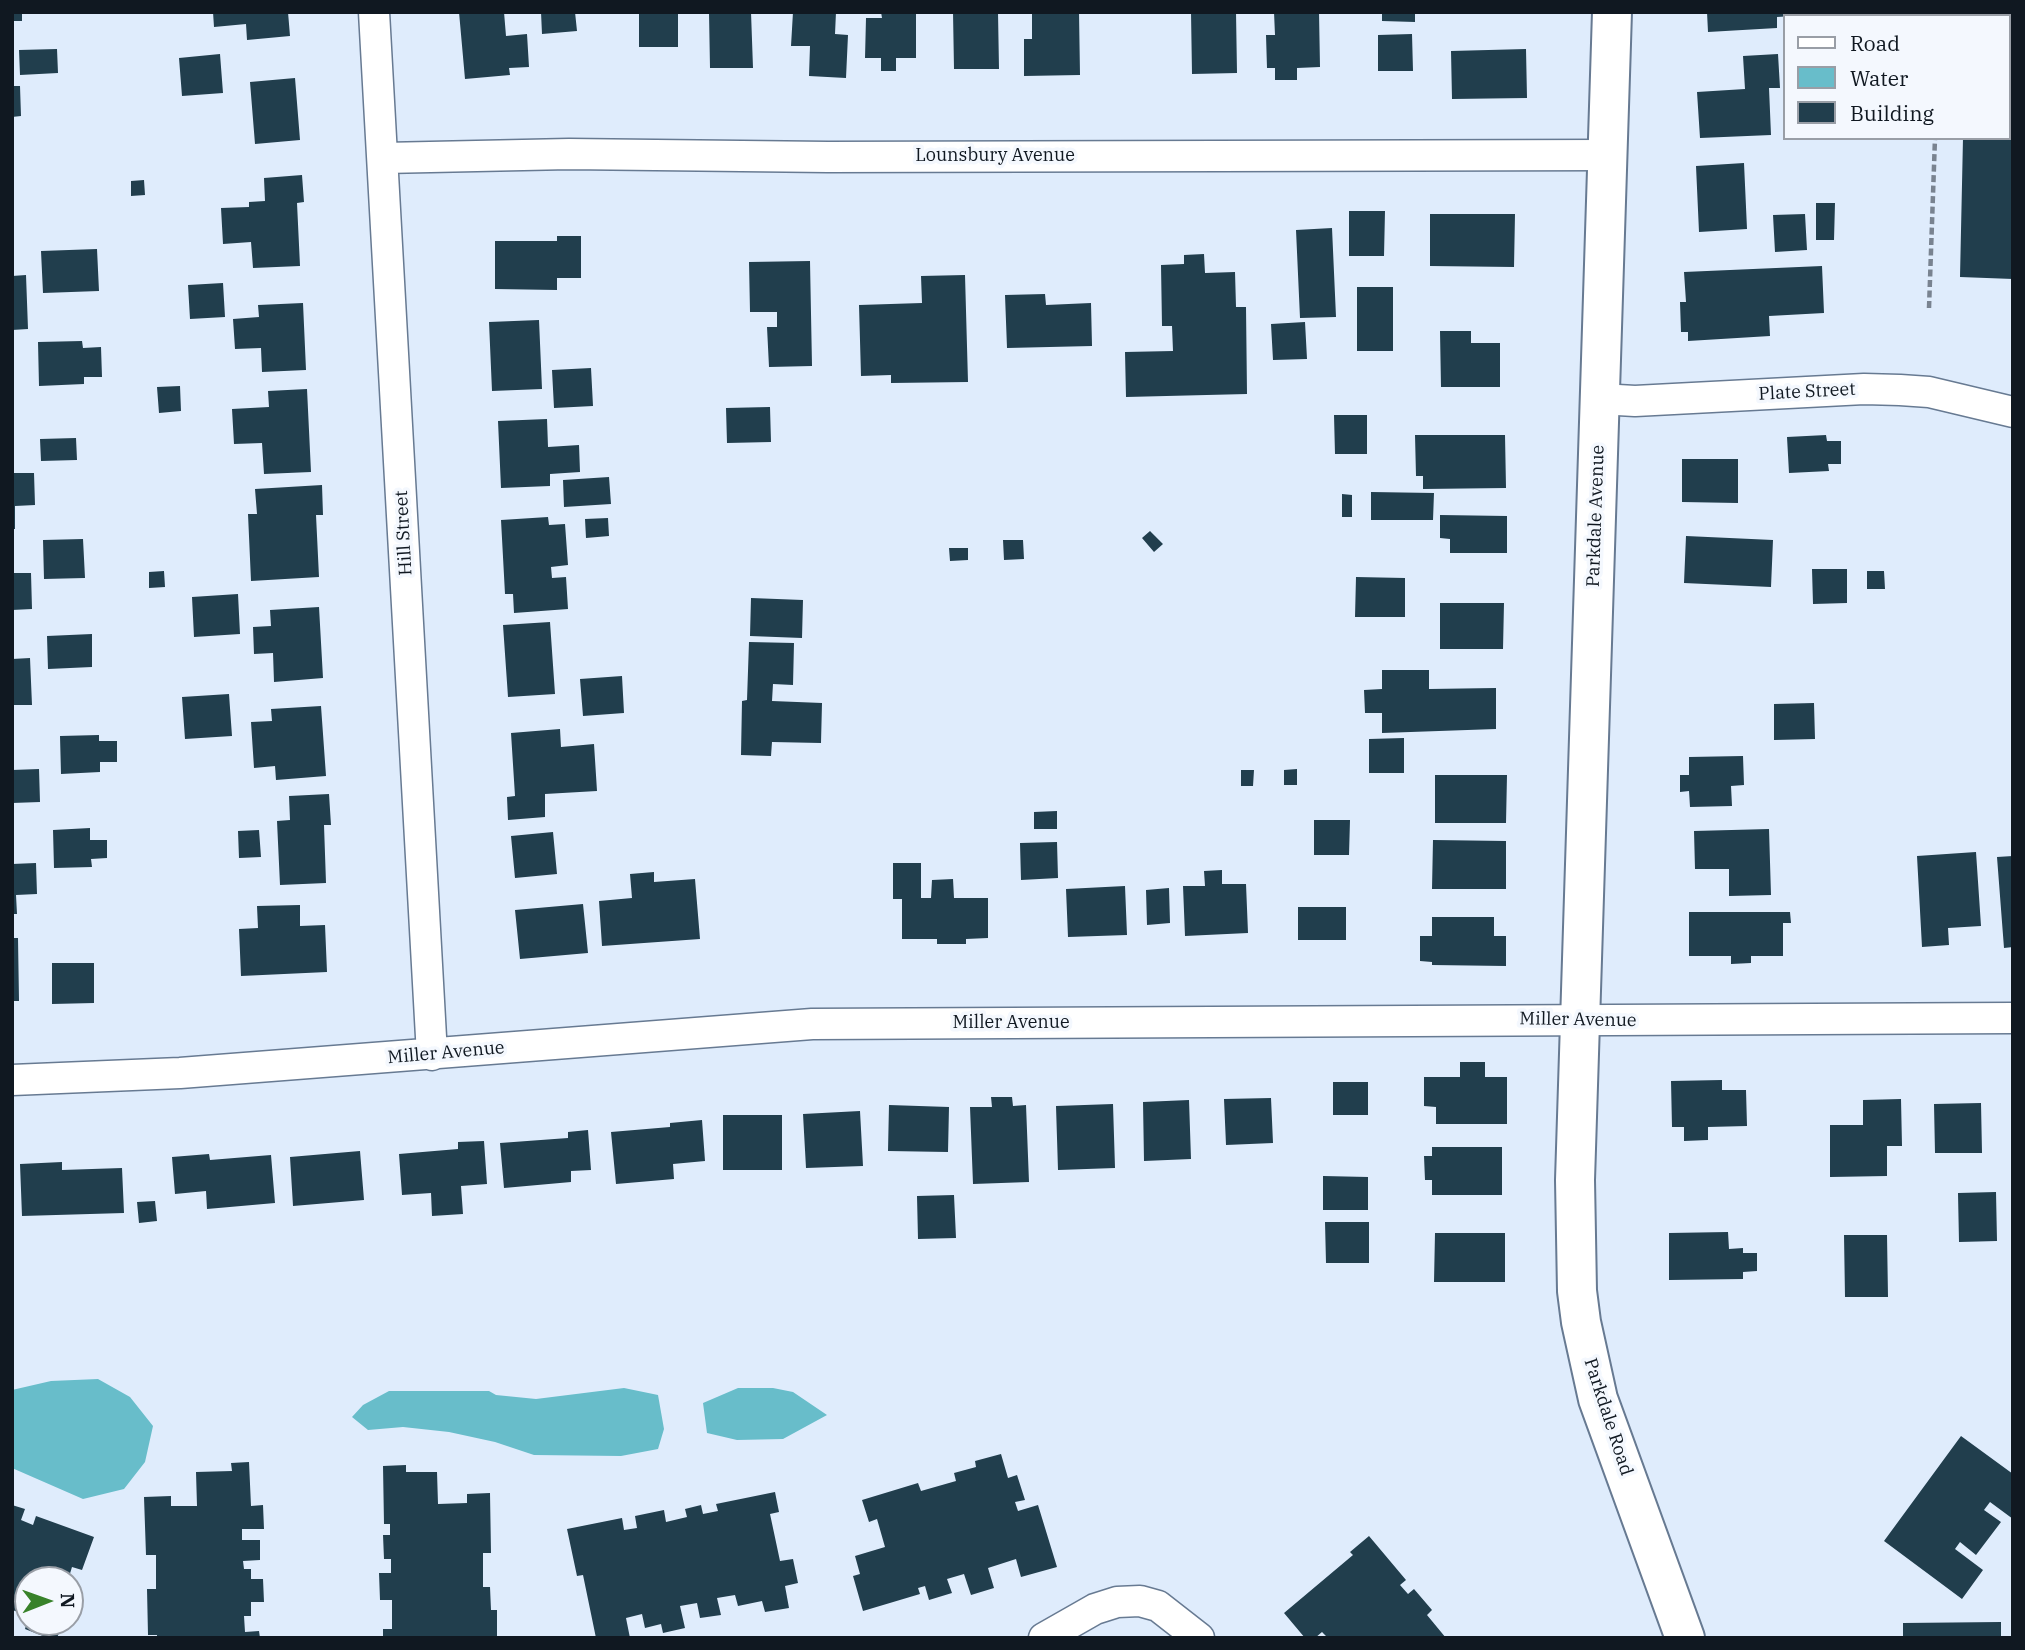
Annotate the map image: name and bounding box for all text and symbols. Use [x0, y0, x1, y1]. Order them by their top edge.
legend [1784, 14, 2011, 140]
text: Road [1850, 29, 1900, 57]
text: Water [1850, 64, 1908, 92]
text: Building [1850, 99, 1934, 127]
street label: Lounsbury Avenue [915, 145, 1075, 167]
street label: Plate Street [1758, 379, 1856, 405]
street label: Parkdale Avenue [1583, 445, 1609, 587]
street label: Hill Street [391, 490, 417, 576]
street label: Miller Avenue [1519, 1008, 1637, 1032]
street label: Miller Avenue [952, 1012, 1070, 1034]
street label: Miller Avenue [387, 1037, 505, 1069]
street label: Parkdale Road [1579, 1356, 1637, 1478]
north arrow [14, 1566, 84, 1636]
text: N [56, 1593, 80, 1608]

